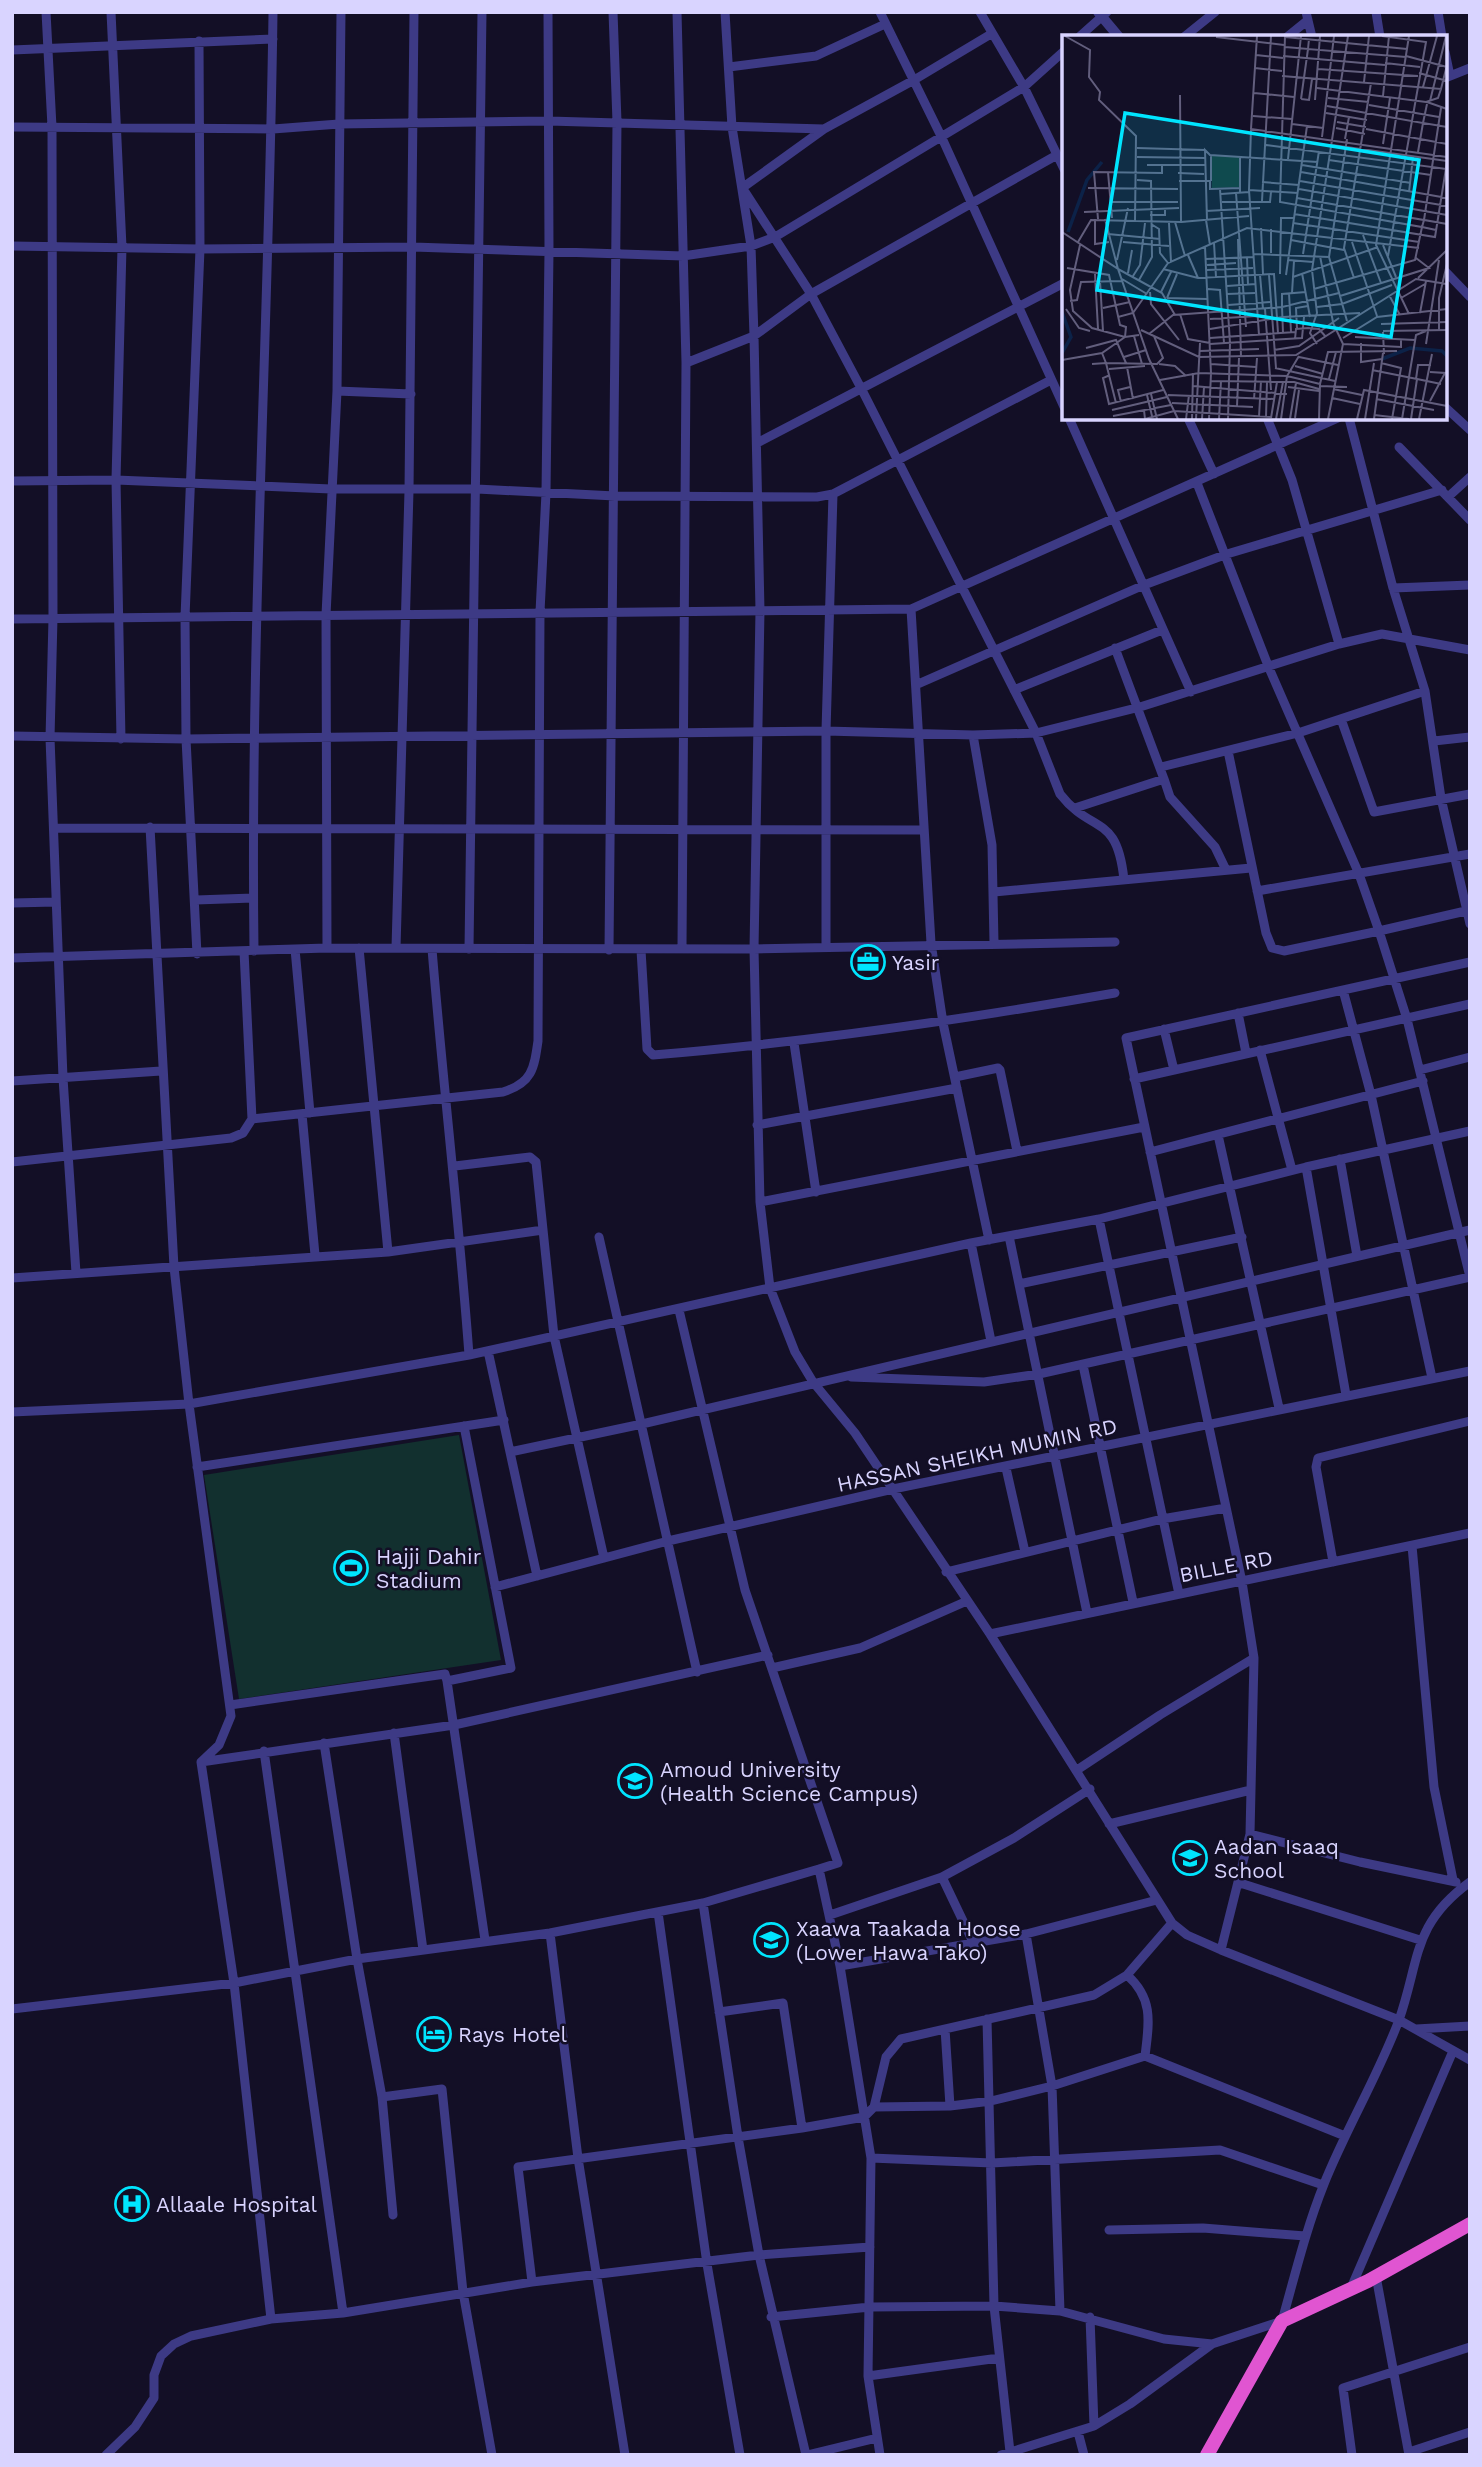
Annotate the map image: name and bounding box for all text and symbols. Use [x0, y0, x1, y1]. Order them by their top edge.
inset map [1062, 35, 1447, 420]
office icon: Yasir [849, 943, 887, 981]
place label: Yasir [892, 950, 940, 975]
street label: HASSAN SHEIKH MUMIN RD [835, 1413, 1119, 1497]
place label: Hajji Dahir Stadium [376, 1544, 482, 1593]
street label: BILLE RD [1177, 1545, 1275, 1587]
sports icon: Hajji Dahir Stadium [332, 1549, 370, 1587]
place label: Amoud University (Health Science Campus) [660, 1757, 918, 1806]
school or university icon: Amoud University (Health Science Campus) [616, 1762, 654, 1800]
place label: Aadan Isaaq School [1214, 1834, 1339, 1883]
school or university icon: Aadan Isaaq School [1171, 1839, 1209, 1877]
place label: Xaawa Taakada Hoose (Lower Hawa Tako) [796, 1916, 1021, 1965]
school or university icon: Xaawa Taakada Hoose (Lower Hawa Tako) [752, 1921, 790, 1959]
hotel icon: Rays Hotel [415, 2015, 453, 2053]
place label: Rays Hotel [458, 2022, 568, 2047]
hospital icon: Allaale Hospital [113, 2185, 151, 2223]
place label: Allaale Hospital [156, 2192, 318, 2217]

